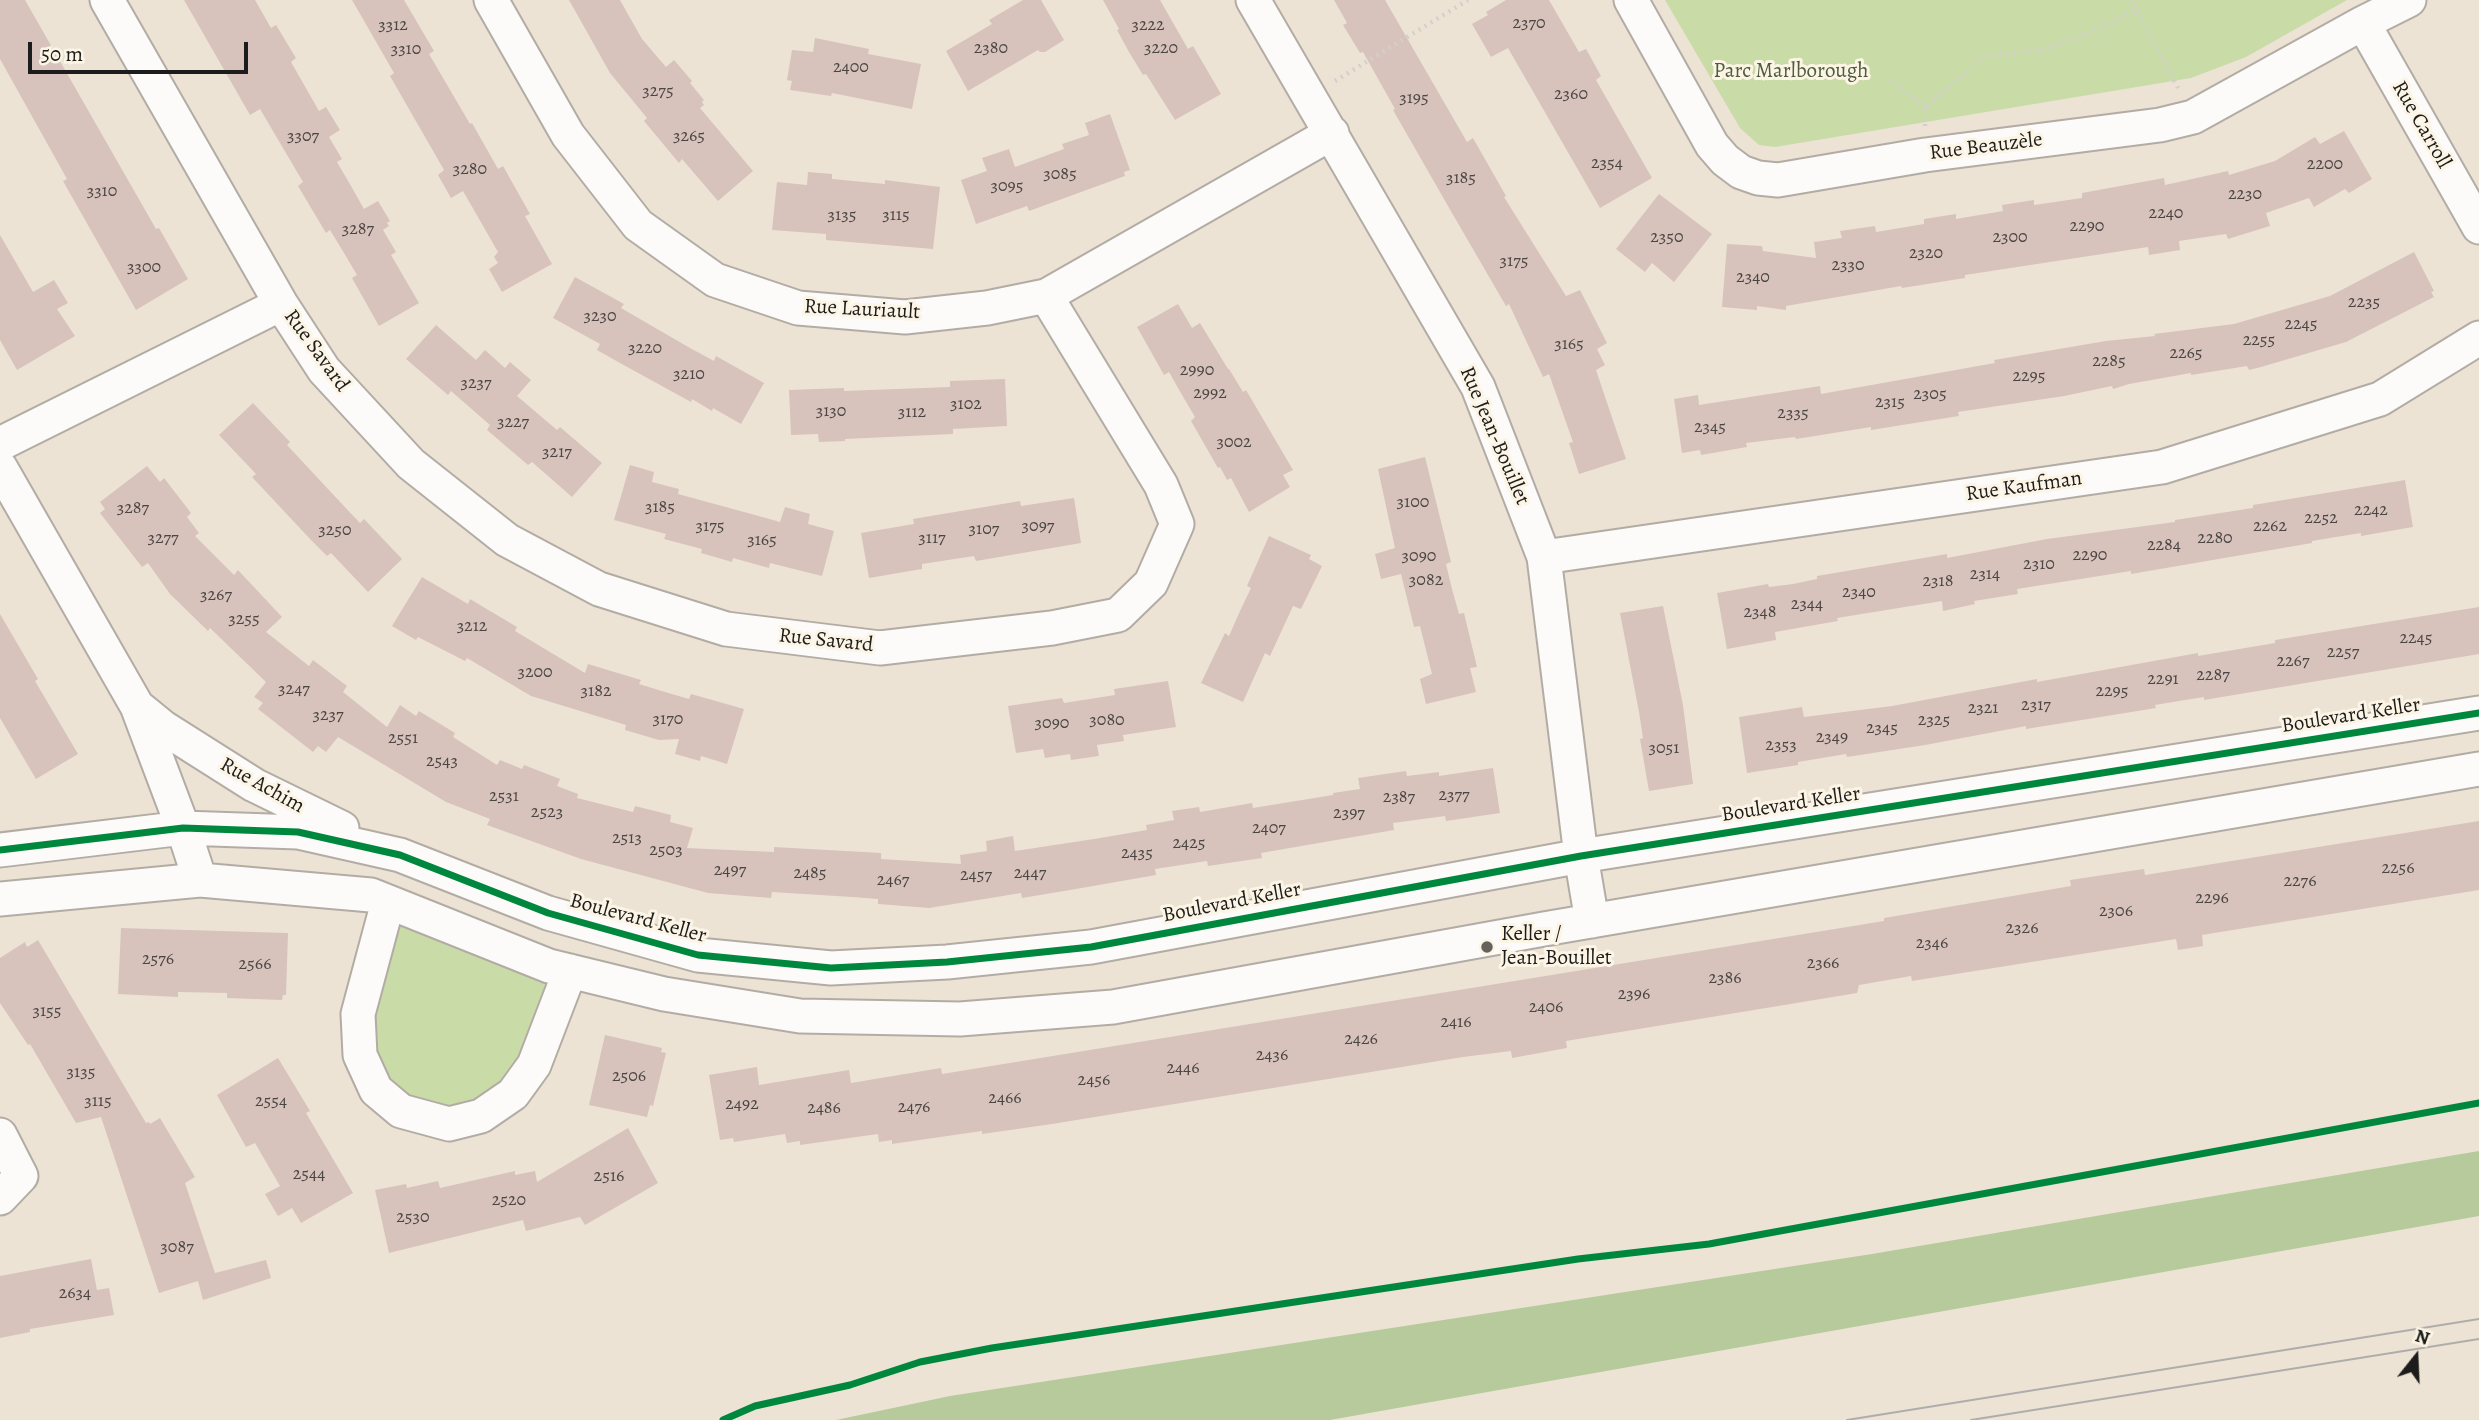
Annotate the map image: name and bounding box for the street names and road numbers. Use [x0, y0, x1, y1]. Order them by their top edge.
street label: Rue Carroll [2386, 77, 2456, 173]
street label: Rue Beauzèle [1928, 128, 2044, 166]
street label: Rue Lauriault [803, 294, 921, 326]
street label: Rue Savard [278, 305, 354, 397]
street label: Rue Jean-Bouillet [1454, 363, 1534, 509]
street label: Rue Kaufman [1964, 466, 2084, 508]
street label: Rue Savard [777, 623, 875, 659]
street label: Boulevard Keller [2280, 693, 2422, 739]
street label: Rue Achim [215, 753, 309, 819]
street label: Boulevard Keller [1720, 782, 1862, 828]
street label: Boulevard Keller [1161, 877, 1303, 929]
street label: Boulevard Keller [567, 889, 709, 949]

